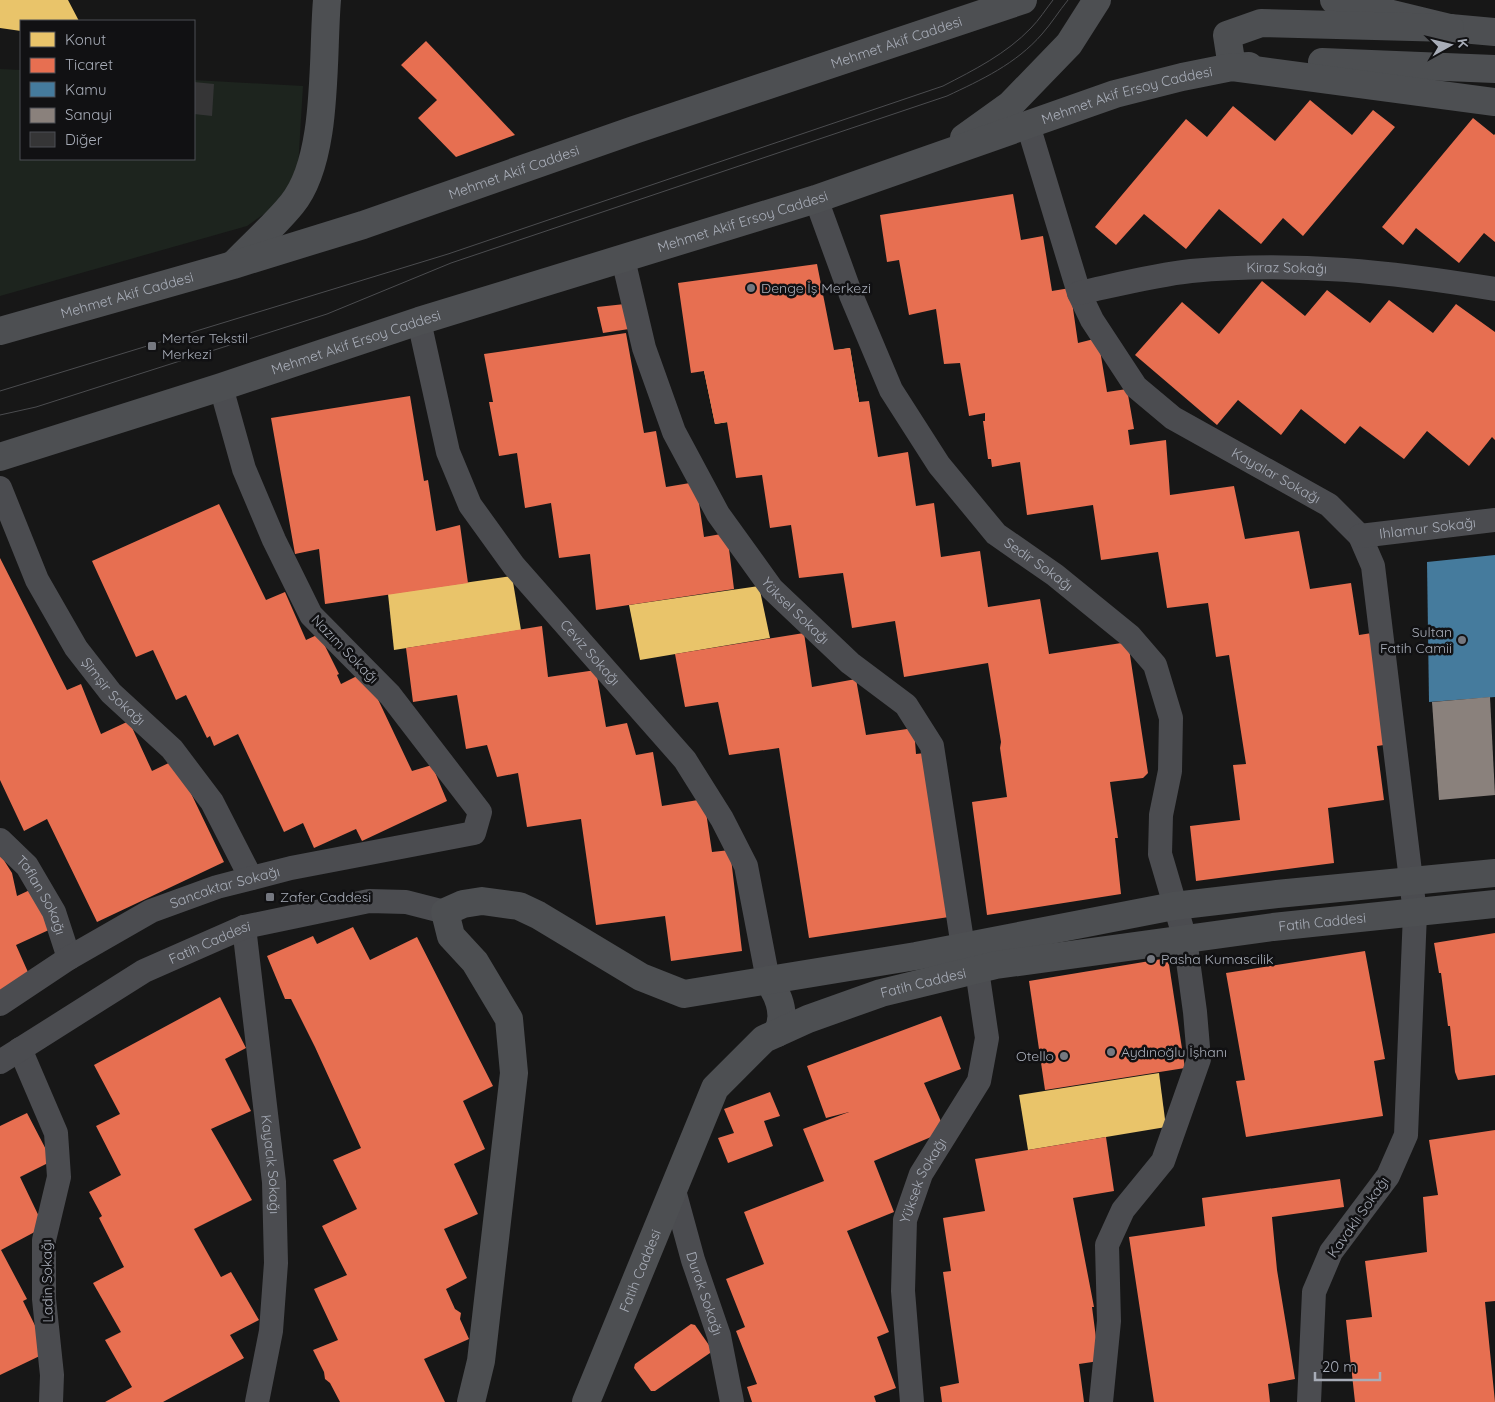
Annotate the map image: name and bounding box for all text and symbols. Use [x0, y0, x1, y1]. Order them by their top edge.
street label: Mehmet Akif Caddesi [828, 12, 964, 73]
legend [20, 20, 195, 160]
north arrow [1425, 20, 1475, 70]
text: Konut [65, 30, 106, 49]
text: K [1453, 37, 1472, 49]
text: Ticaret [65, 55, 113, 74]
street label: Mehmet Akif Ersoy Caddesi [1039, 62, 1214, 128]
text: Kamu [65, 80, 106, 99]
text: Sanayi [65, 105, 112, 124]
text: Diğer [65, 130, 103, 149]
street label: Mehmet Akif Caddesi [446, 141, 582, 203]
street label: Mehmet Akif Ersoy Caddesi [655, 187, 830, 256]
street label: Kiraz Sokağı [1246, 258, 1328, 278]
street label: Mehmet Akif Caddesi [59, 268, 195, 322]
place label: Denge İş Merkezi [761, 279, 871, 297]
marker: Denge İş Merkezi [745, 282, 757, 294]
street label: Mehmet Akif Ersoy Caddesi [269, 306, 443, 379]
place label: Merter Tekstil Merkezi [162, 329, 248, 363]
marker: Merter Tekstil Merkezi [146, 340, 158, 352]
street label: Kayalar Sokağı [1228, 443, 1324, 508]
street label: Ihlamur Sokağı [1378, 513, 1477, 543]
street label: Sedir Sokağı [1001, 533, 1077, 595]
street label: Yüksel Sokağı [757, 574, 833, 648]
street label: Nazım Sokağı [308, 611, 382, 687]
street label: Ceviz Sokağı [556, 616, 624, 689]
place label: Sultan Fatih Camii [1380, 623, 1452, 657]
marker: Sultan Fatih Camii [1456, 634, 1468, 646]
street label: Şimşir Sokağı [78, 654, 149, 729]
street label: Taflan Sokağı [12, 851, 70, 937]
street label: Sancaktar Sokağı [167, 862, 282, 912]
place label: Zafer Caddesi [280, 888, 371, 906]
marker: Zafer Caddesi [264, 891, 276, 903]
street label: Fatih Caddesi [1278, 908, 1367, 935]
street label: Fatih Caddesi [166, 917, 252, 968]
place label: Pasha Kumascilik [1161, 950, 1274, 968]
marker: Pasha Kumascilik [1145, 953, 1157, 965]
street label: Fatih Caddesi [878, 964, 968, 1002]
place label: Aydınoğlu İşhanı [1121, 1043, 1227, 1061]
marker: Aydınoğlu İşhanı [1105, 1046, 1117, 1058]
place label: Otello [1016, 1047, 1054, 1065]
marker: Otello [1058, 1050, 1070, 1062]
street label: Kayacık Sokağı [257, 1114, 284, 1214]
street label: Yüksek Sokağı [896, 1134, 950, 1226]
street label: Kavaklı Sokağı [1323, 1173, 1393, 1261]
street label: Fatih Caddesi [615, 1227, 665, 1315]
street label: Ladin Sokağı [37, 1239, 57, 1323]
street label: Durak Sokağı [682, 1250, 727, 1338]
scale bar [1315, 1350, 1380, 1382]
text: 20 m [1322, 1357, 1357, 1376]

